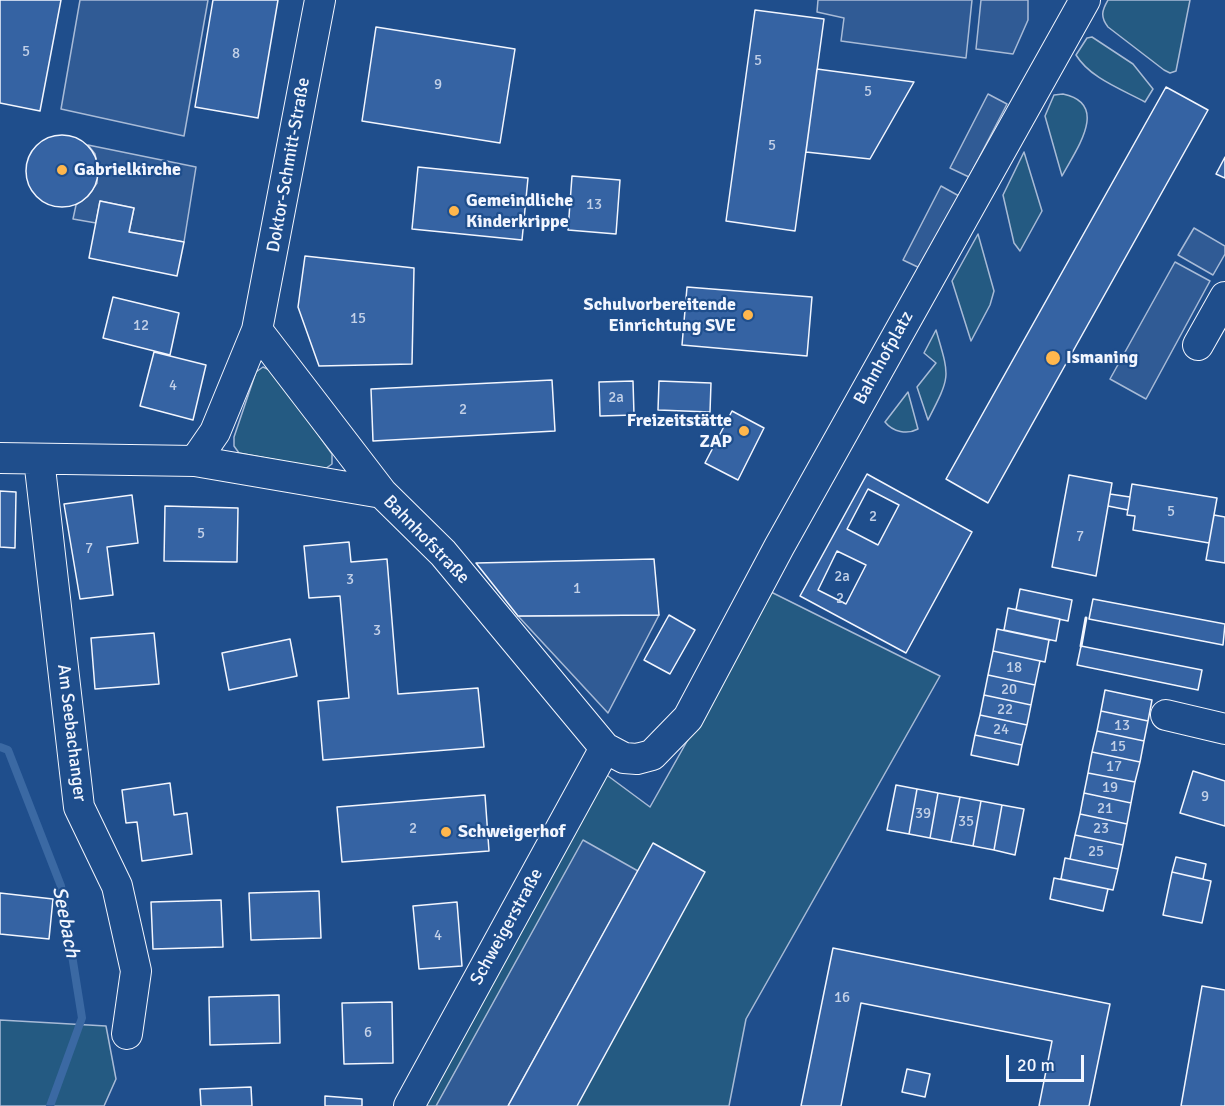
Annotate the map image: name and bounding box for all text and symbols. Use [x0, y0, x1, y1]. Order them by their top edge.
house number: 5 [22, 43, 30, 61]
house number: 8 [232, 45, 240, 63]
house number: 5 [754, 52, 762, 70]
street label: Doktor-Schmitt-Straße [263, 76, 315, 254]
house number: 9 [434, 76, 442, 94]
house number: 5 [864, 83, 872, 101]
house number: 5 [768, 137, 776, 155]
place label: Gabrielkirche [74, 159, 181, 181]
marker: Gabrielkirche [55, 163, 69, 177]
place label: Gemeindliche Kinderkrippe [466, 190, 573, 232]
house number: 13 [586, 196, 602, 214]
marker: Gemeindliche Kinderkrippe [447, 204, 461, 218]
place label: Schulvorbereitende Einrichtung SVE [584, 294, 736, 336]
marker: Schulvorbereitende Einrichtung SVE [741, 308, 755, 322]
street label: Bahnhofplatz [850, 308, 918, 408]
house number: 15 [350, 310, 366, 328]
house number: 12 [133, 317, 149, 335]
place label: Ismaning [1066, 347, 1138, 369]
marker: Ismaning [1044, 349, 1062, 367]
house number: 4 [169, 377, 177, 395]
house number: 2a [608, 389, 624, 407]
house number: 2 [459, 401, 467, 419]
place label: Freizeitstätte ZAP [627, 410, 732, 452]
marker: Freizeitstätte ZAP [737, 424, 751, 438]
street label: Bahnhofstraße [378, 491, 474, 589]
house number: 5 [1167, 503, 1175, 521]
house number: 2 [869, 508, 877, 526]
house number: 5 [197, 525, 205, 543]
house number: 7 [1076, 528, 1084, 546]
house number: 7 [85, 540, 93, 558]
house number: 2a [834, 568, 850, 586]
house number: 3 [346, 571, 354, 589]
house number: 1 [573, 580, 581, 598]
house number: 2 [836, 590, 844, 608]
house number: 3 [373, 622, 381, 640]
house number: 18 [1006, 659, 1022, 677]
street label: Am Seebachanger [52, 663, 90, 803]
house number: 20 [1001, 681, 1017, 699]
house number: 22 [997, 701, 1013, 719]
house number: 13 [1114, 717, 1130, 735]
house number: 24 [993, 721, 1009, 739]
house number: 15 [1110, 738, 1126, 756]
house number: 17 [1106, 758, 1122, 776]
house number: 19 [1102, 779, 1118, 797]
house number: 9 [1201, 788, 1209, 806]
house number: 21 [1097, 800, 1113, 818]
house number: 39 [915, 805, 931, 823]
house number: 35 [958, 813, 974, 831]
house number: 2 [409, 820, 417, 838]
house number: 23 [1093, 820, 1109, 838]
place label: Schweigerhof [458, 821, 565, 843]
marker: Schweigerhof [439, 825, 453, 839]
house number: 25 [1088, 843, 1104, 861]
street label: Schweigerstraße [466, 865, 548, 989]
water label: Seebach [46, 884, 84, 960]
house number: 4 [434, 927, 442, 945]
house number: 16 [834, 989, 850, 1007]
house number: 6 [364, 1024, 372, 1042]
scale bar [1009, 1043, 1087, 1081]
text: 20 m [1017, 1054, 1055, 1076]

